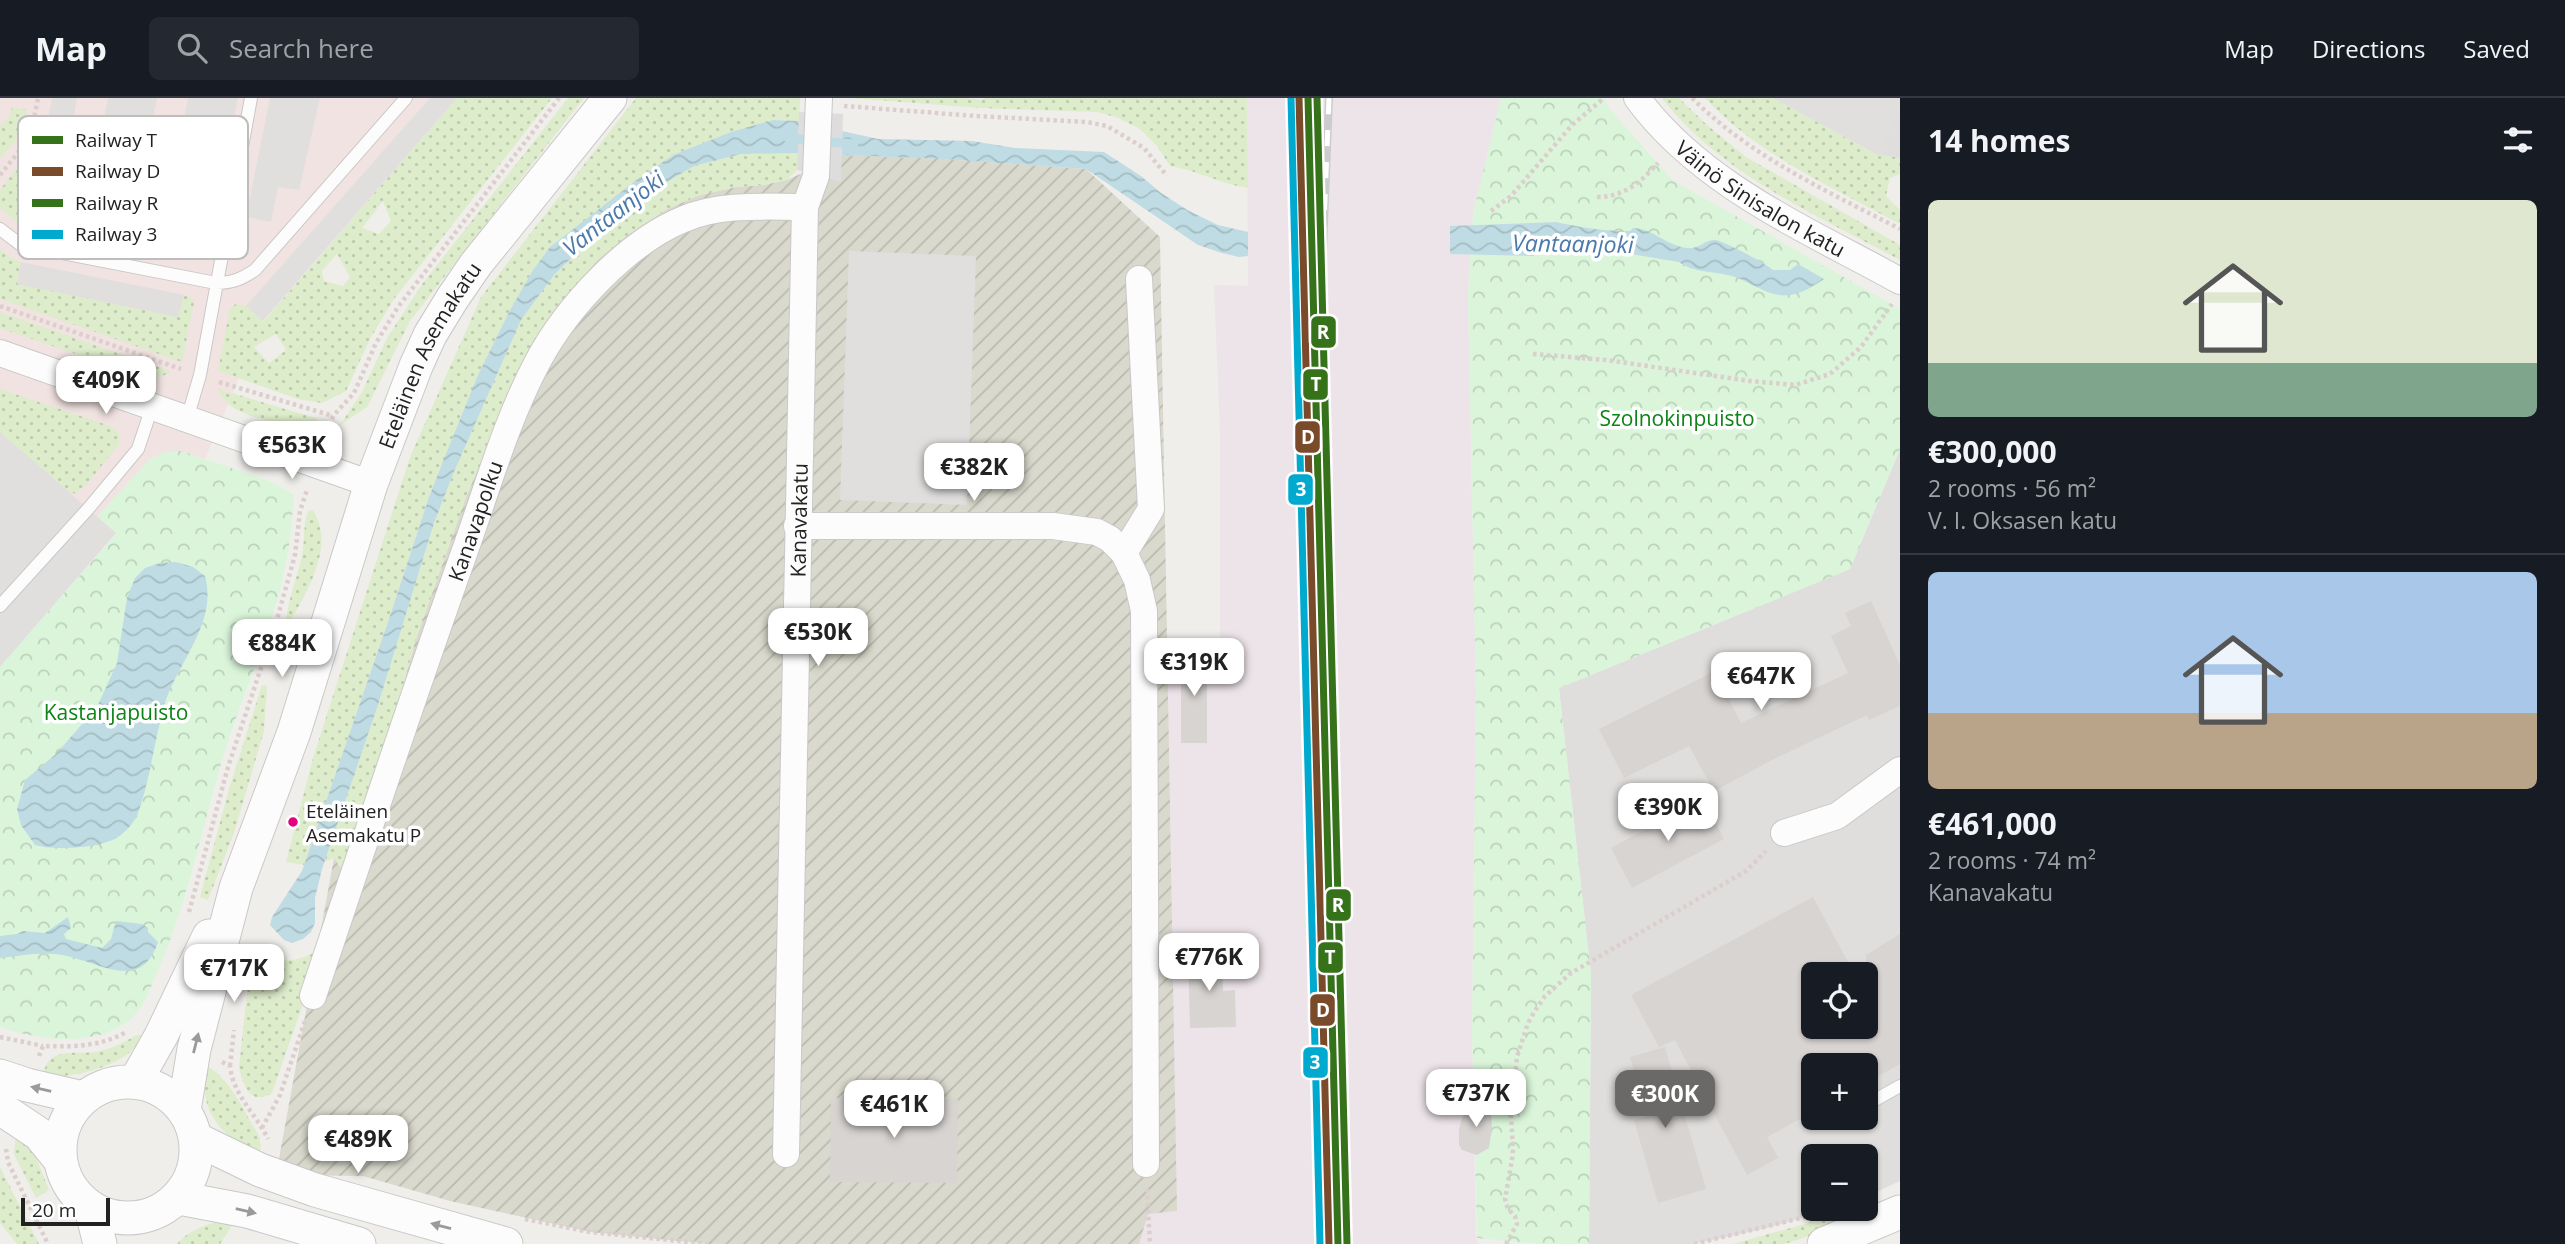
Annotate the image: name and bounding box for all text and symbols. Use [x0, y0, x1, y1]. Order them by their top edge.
search box [149, 17, 639, 80]
text: Map [35, 26, 107, 71]
icon: search [173, 29, 211, 67]
text: Search here [229, 30, 374, 66]
text: Map [2224, 32, 2274, 65]
text: Directions [2312, 32, 2425, 65]
text: Saved [2463, 32, 2530, 65]
legend [18, 116, 248, 259]
text: 14 homes [1928, 120, 2071, 161]
icon: filters [2499, 121, 2537, 159]
text: Railway T [75, 127, 158, 153]
street label: Väinö Sinisalon katu [1670, 134, 1850, 263]
text: Railway D [75, 158, 160, 184]
water label: Vantaanjoki [555, 162, 672, 263]
text: Railway R [75, 190, 159, 216]
text: Railway 3 [75, 221, 157, 247]
water label: Vantaanjoki [1512, 226, 1635, 260]
icon: home [2170, 245, 2296, 371]
street label: Eteläinen Asemakatu [372, 256, 487, 453]
line badge: R [1310, 315, 1337, 349]
text: R [1317, 319, 1330, 345]
pin: €409K [57, 356, 155, 416]
text: €409K [72, 363, 140, 395]
line badge: T [1302, 368, 1329, 401]
text: T [1310, 371, 1322, 397]
park label: Szolnokinpuisto [1599, 404, 1755, 432]
line badge: D [1294, 420, 1321, 454]
pin: €563K [243, 422, 341, 481]
text: D [1301, 424, 1315, 450]
text: €563K [258, 428, 326, 460]
text: €300,000 [1928, 431, 2057, 472]
pin: €382K [925, 444, 1023, 503]
text: €382K [940, 450, 1008, 482]
street label: Kanavapolku [441, 457, 509, 585]
street label: Kanavakatu [784, 463, 814, 578]
text: 2 rooms · 56 m² [1928, 472, 2096, 504]
line badge: 3 [1287, 473, 1314, 506]
text: 3 [1296, 476, 1307, 502]
text: V. I. Oksasen katu [1928, 504, 2117, 536]
pin: €530K [769, 608, 867, 668]
text: €530K [784, 615, 852, 647]
icon: home [2170, 617, 2296, 743]
pin: €884K [233, 620, 331, 679]
text: €884K [248, 626, 316, 658]
pin: €319K [1145, 638, 1243, 698]
text: €319K [1160, 645, 1228, 677]
pin: €647K [1712, 652, 1810, 712]
text: €647K [1727, 659, 1795, 691]
park label: Kastanjapuisto [44, 698, 188, 726]
pin: €390K [1619, 784, 1717, 843]
text: €390K [1634, 790, 1702, 822]
place label: Eteläinen Asemakatu P [306, 798, 421, 848]
text: €461,000 [1928, 803, 2057, 844]
marker: Eteläinen Asemakatu P [286, 815, 300, 829]
text: 2 rooms · 74 m² [1928, 844, 2096, 876]
text: Kanavakatu [1928, 876, 2053, 908]
line badge: R [1325, 888, 1352, 922]
text: R [1332, 892, 1345, 918]
pin: €776K [1160, 934, 1258, 993]
text: €776K [1175, 940, 1243, 972]
line badge: T [1317, 941, 1344, 974]
pin: €717K [185, 944, 283, 1004]
text: T [1324, 944, 1336, 970]
text: €717K [200, 951, 268, 983]
map controls [1801, 962, 1878, 1221]
button: locate [1801, 962, 1878, 1039]
line badge: D [1309, 993, 1336, 1027]
text: D [1316, 997, 1330, 1023]
one-way arrow [191, 1032, 202, 1054]
line badge: 3 [1302, 1046, 1329, 1079]
text: 3 [1310, 1049, 1321, 1075]
button: + [1801, 1053, 1878, 1130]
pin: €737K [1427, 1070, 1525, 1129]
pin: €300K [1616, 1070, 1714, 1130]
text: €737K [1442, 1076, 1510, 1108]
text: €300K [1631, 1077, 1699, 1109]
pin: €461K [845, 1080, 943, 1140]
one-way arrow [30, 1083, 52, 1094]
text: €461K [860, 1087, 928, 1119]
pin: €489K [309, 1116, 407, 1175]
text: €489K [324, 1122, 392, 1154]
button: − [1801, 1144, 1878, 1221]
scale bar [21, 1195, 110, 1227]
text: 20 m [32, 1197, 76, 1223]
one-way arrow [235, 1206, 257, 1217]
one-way arrow [429, 1220, 451, 1231]

